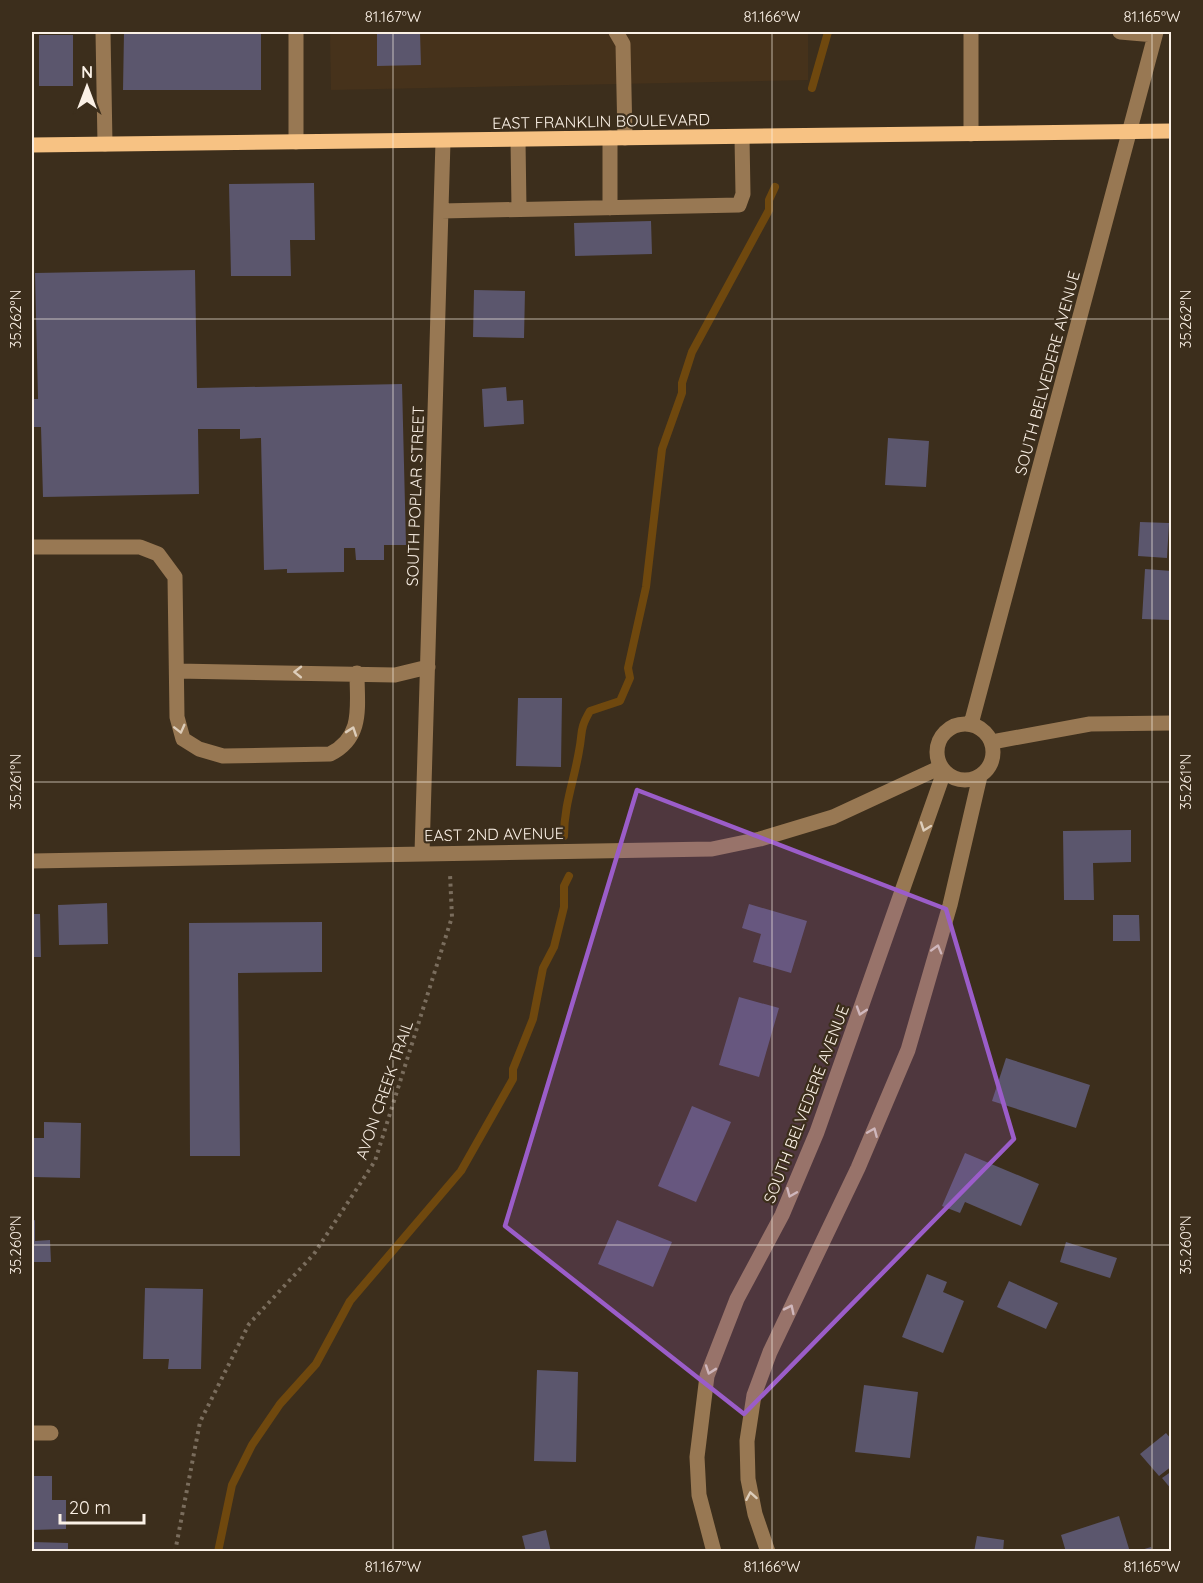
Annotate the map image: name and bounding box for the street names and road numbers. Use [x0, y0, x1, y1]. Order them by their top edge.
street label: EAST FRANKLIN BOULEVARD [492, 109, 710, 133]
street label: SOUTH BELVEDERE AVENUE [1010, 269, 1084, 477]
street label: SOUTH POPLAR STREET [402, 405, 428, 587]
street label: EAST 2ND AVENUE [424, 823, 564, 845]
street label: SOUTH BELVEDERE AVENUE [759, 1002, 853, 1206]
street label: AVON CREEK TRAIL [351, 1018, 417, 1162]

